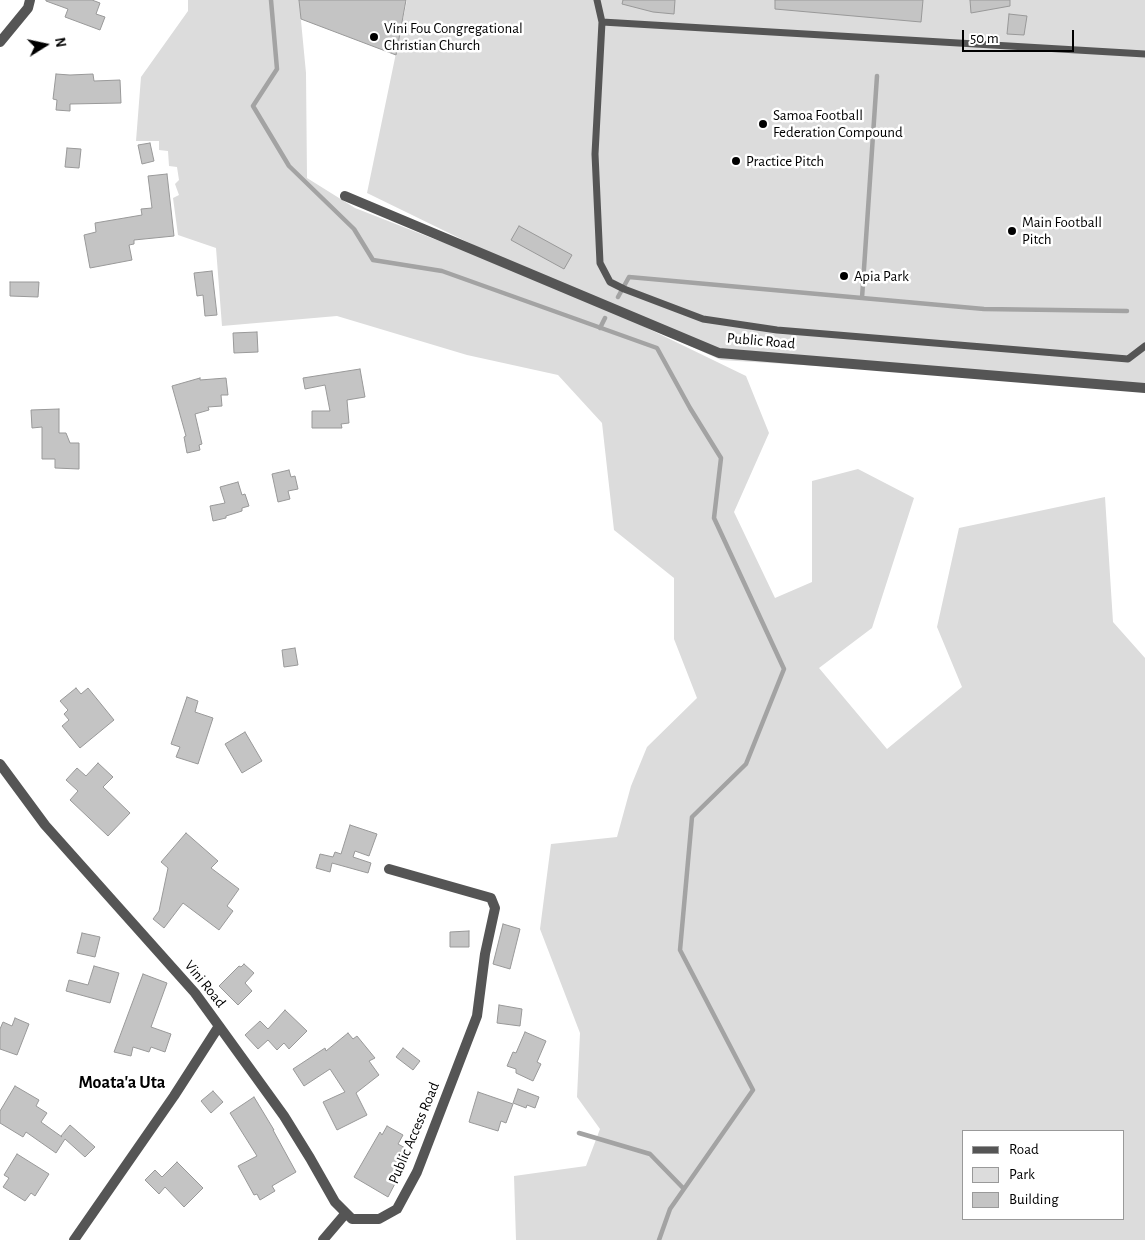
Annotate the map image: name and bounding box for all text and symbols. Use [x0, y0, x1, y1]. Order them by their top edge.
place label: Vini Fou Congregational Christian Church [384, 19, 523, 54]
north arrow [20, 20, 70, 70]
scale bar [965, 20, 1078, 52]
marker: Vini Fou Congregational Christian Church [368, 31, 380, 43]
text: 50 m [970, 31, 999, 46]
text: N [52, 36, 68, 48]
place label: Samoa Football Federation Compound [773, 106, 903, 141]
marker: Samoa Football Federation Compound [757, 118, 769, 130]
place label: Practice Pitch [746, 152, 824, 170]
marker: Practice Pitch [730, 155, 742, 167]
place label: Main Football Pitch [1022, 213, 1102, 248]
marker: Main Football Pitch [1006, 225, 1018, 237]
place label: Apia Park [854, 267, 909, 285]
marker: Apia Park [838, 270, 850, 282]
street label: Public Road [726, 329, 796, 353]
street label: Vini Road [180, 957, 230, 1011]
district label: Moata'a Uta [79, 1072, 165, 1094]
street label: Public Access Road [384, 1079, 444, 1187]
legend [962, 1130, 1125, 1220]
text: Road [1009, 1142, 1039, 1157]
text: Park [1009, 1167, 1035, 1182]
text: Building [1009, 1192, 1059, 1207]

